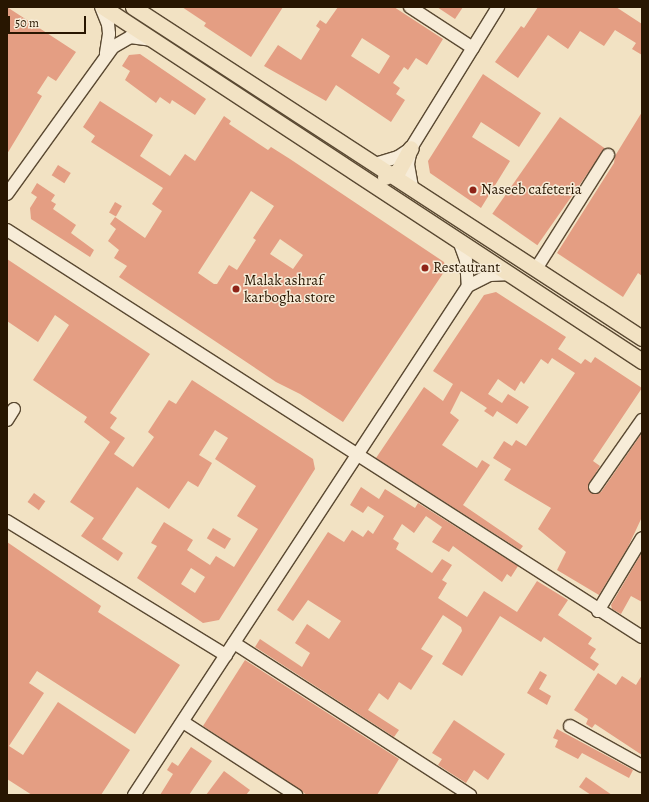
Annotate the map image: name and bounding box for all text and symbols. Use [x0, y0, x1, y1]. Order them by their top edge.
scale bar [10, 8, 88, 34]
text: 50 m [15, 15, 39, 31]
place label: Naseeb cafeteria [481, 181, 582, 199]
marker: Naseeb cafeteria [468, 185, 478, 195]
place label: Restaurant [433, 259, 500, 277]
marker: Restaurant [420, 263, 430, 273]
place label: Malak ashraf karbogha store [244, 271, 335, 306]
marker: Malak ashraf karbogha store [231, 284, 241, 294]

